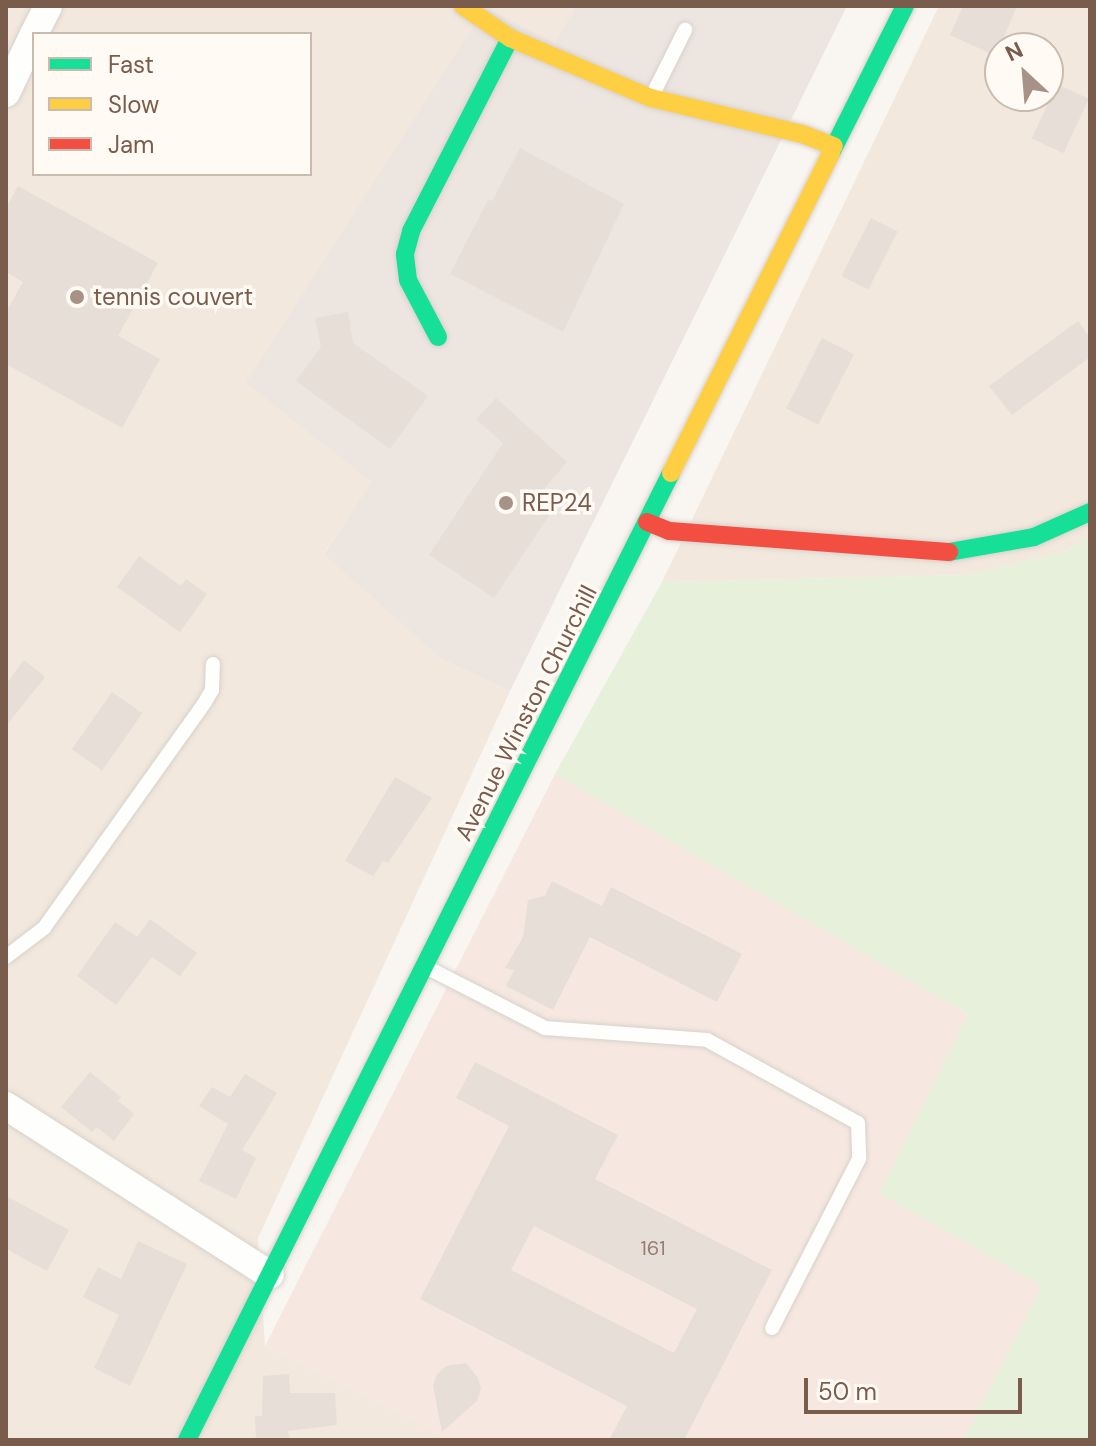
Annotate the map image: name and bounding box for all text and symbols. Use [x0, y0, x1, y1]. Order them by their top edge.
legend [32, 32, 312, 176]
north arrow [984, 32, 1064, 112]
text: N [1001, 35, 1028, 68]
text: Fast [108, 49, 154, 80]
text: Slow [108, 89, 159, 120]
text: Jam [108, 129, 154, 160]
place label: tennis couvert [93, 283, 253, 311]
marker: tennis couvert [68, 288, 86, 306]
place label: REP24 [522, 489, 592, 517]
marker: REP24 [497, 494, 515, 512]
street label: Avenue Winston Churchill [449, 580, 603, 846]
house number: 161 [640, 1236, 666, 1260]
scale bar [808, 1362, 1026, 1412]
text: 50 m [818, 1376, 877, 1407]

